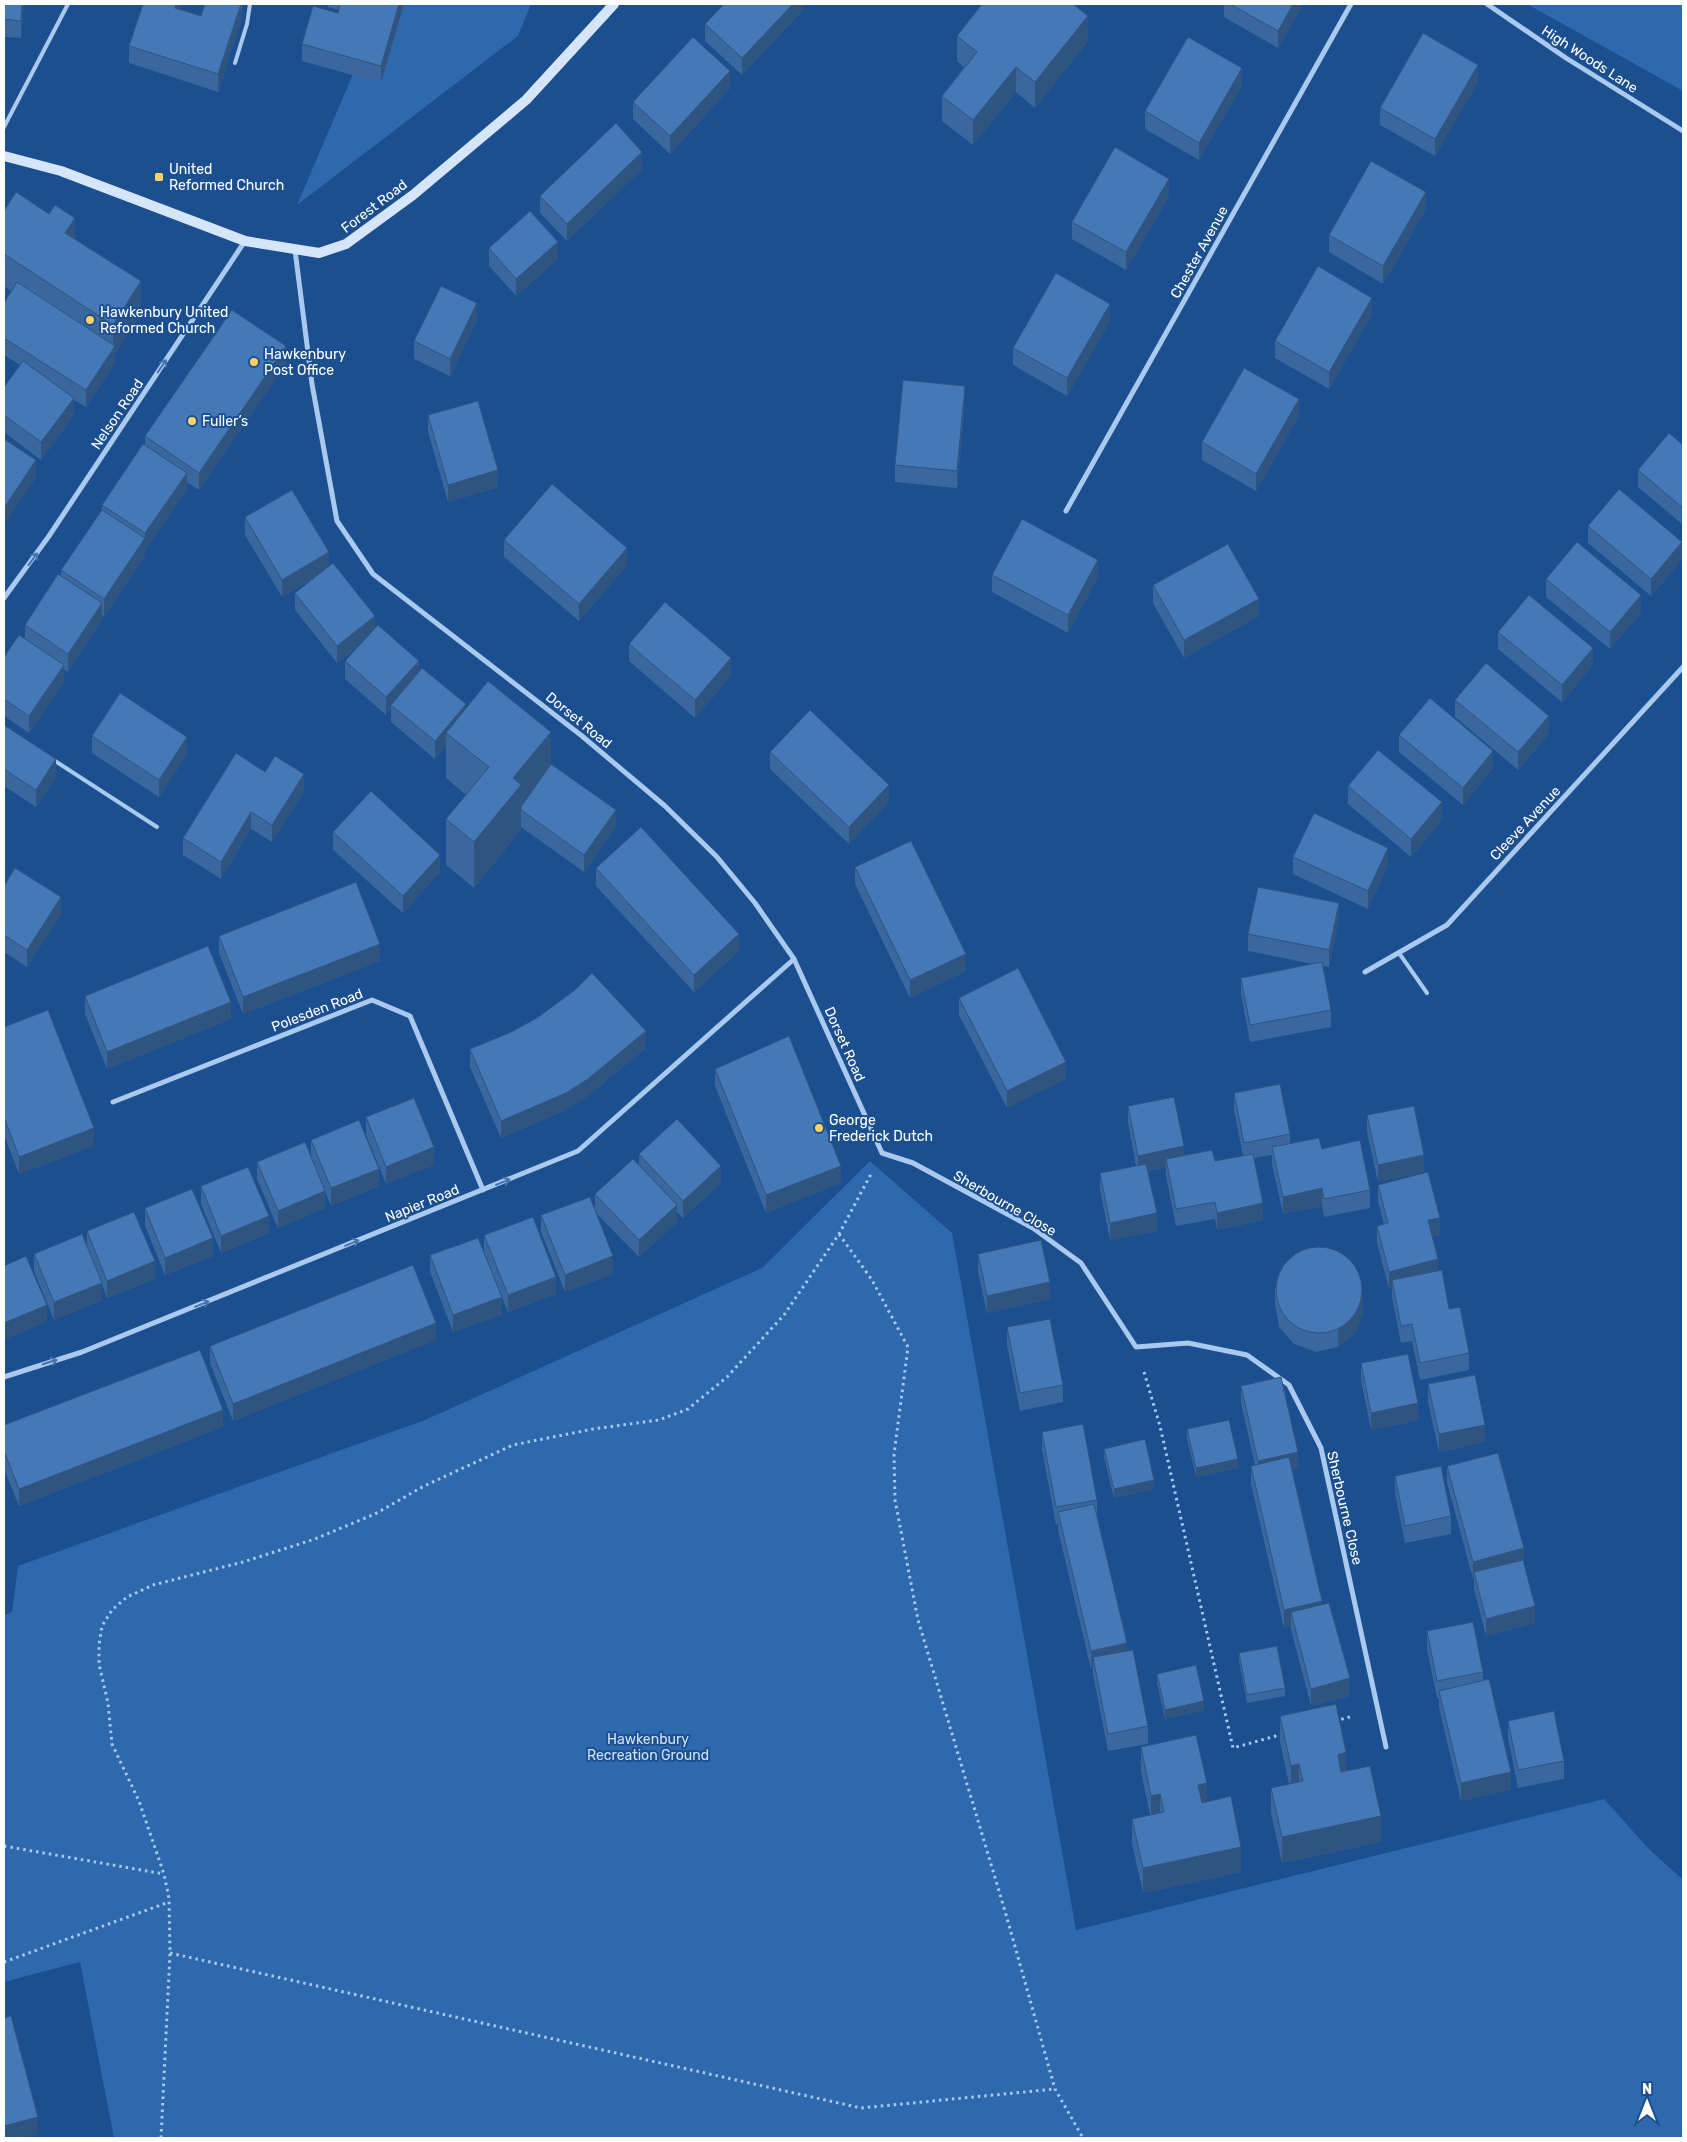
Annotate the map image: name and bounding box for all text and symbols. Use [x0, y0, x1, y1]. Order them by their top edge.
street label: High Woods Lane [1538, 22, 1641, 97]
place label: United Reformed Church [169, 161, 284, 194]
marker: United Reformed Church [153, 171, 165, 183]
street label: Forest Road [338, 176, 411, 237]
street label: Chester Avenue [1167, 203, 1232, 302]
place label: Hawkenbury United Reformed Church [100, 304, 228, 337]
marker: Hawkenbury United Reformed Church [84, 314, 96, 326]
place label: Hawkenbury Post Office [264, 346, 346, 379]
marker: Hawkenbury Post Office [248, 356, 260, 368]
one-way arrow [157, 359, 167, 373]
street label: Nelson Road [88, 376, 147, 453]
place label: Fuller’s [202, 413, 248, 430]
marker: Fuller’s [186, 415, 198, 427]
one-way arrow [27, 553, 38, 566]
street label: Dorset Road [542, 689, 615, 752]
street label: Cleeve Avenue [1487, 782, 1564, 864]
street label: Polesden Road [269, 985, 365, 1036]
street label: Dorset Road [821, 1004, 869, 1084]
place label: George Frederick Dutch [829, 1112, 933, 1145]
marker: George Frederick Dutch [813, 1122, 825, 1134]
street label: Sherbourne Close [950, 1167, 1059, 1240]
one-way arrow [495, 1177, 510, 1186]
street label: Napier Road [383, 1181, 462, 1226]
one-way arrow [344, 1238, 360, 1247]
one-way arrow [194, 1299, 209, 1308]
one-way arrow [42, 1357, 58, 1367]
street label: Sherbourne Close [1323, 1450, 1366, 1567]
park label: Hawkenbury Recreation Ground [587, 1731, 709, 1764]
north arrow [1622, 2077, 1672, 2127]
text: N [1642, 2081, 1652, 2098]

